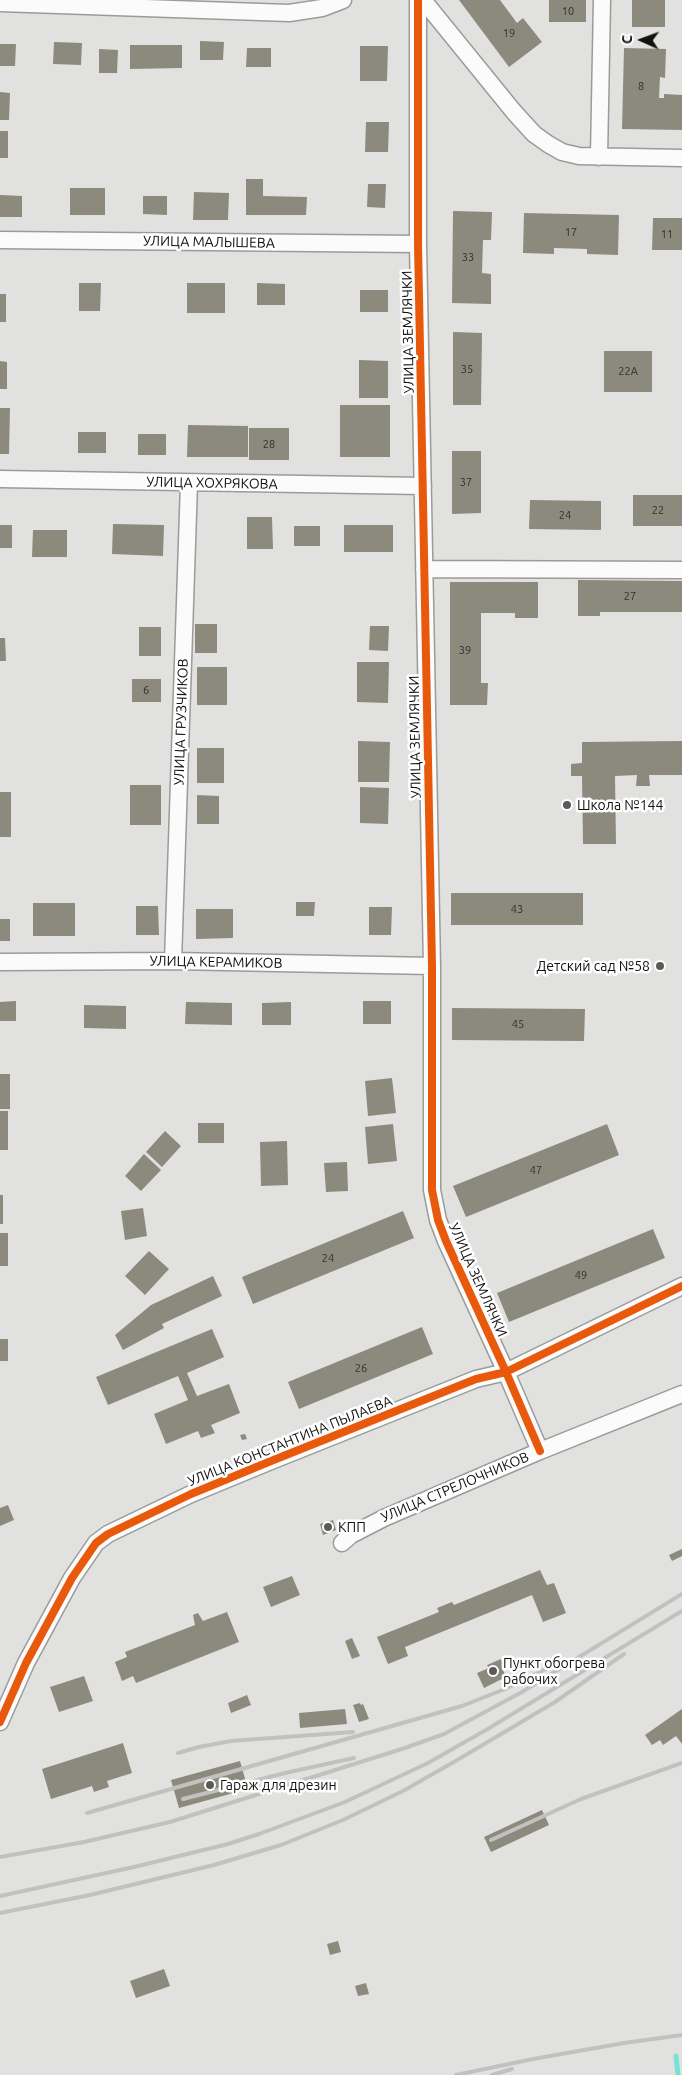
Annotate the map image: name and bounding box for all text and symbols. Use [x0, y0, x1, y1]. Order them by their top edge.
house number: 10 [562, 4, 574, 18]
north arrow [617, 15, 667, 65]
house number: 19 [503, 26, 515, 40]
text: С [619, 35, 635, 44]
house number: 8 [638, 79, 644, 93]
house number: 17 [565, 225, 577, 239]
house number: 11 [661, 227, 673, 241]
street label: УЛИЦА МАЛЫШЕВА [143, 232, 275, 252]
house number: 33 [462, 250, 474, 264]
street label: УЛИЦА ЗЕМЛЯЧКИ [399, 270, 417, 394]
house number: 35 [461, 362, 473, 376]
house number: 22А [618, 364, 638, 378]
house number: 28 [263, 437, 275, 451]
street label: УЛИЦА ХОХРЯКОВА [146, 473, 278, 493]
house number: 37 [460, 475, 472, 489]
house number: 22 [652, 503, 664, 517]
house number: 24 [559, 508, 571, 522]
house number: 27 [624, 589, 636, 603]
house number: 39 [459, 643, 471, 657]
street label: УЛИЦА ГРУЗЧИКОВ [170, 658, 192, 786]
street label: УЛИЦА ЗЕМЛЯЧКИ [406, 675, 424, 799]
house number: 6 [143, 683, 149, 697]
place label: Школа №144 [577, 797, 663, 813]
marker: Школа №144 [561, 799, 573, 811]
house number: 43 [511, 902, 523, 916]
street label: УЛИЦА КЕРАМИКОВ [149, 952, 283, 972]
place label: Детский сад №58 [536, 958, 650, 974]
marker: Детский сад №58 [654, 960, 666, 972]
house number: 45 [512, 1017, 524, 1031]
house number: 47 [530, 1163, 542, 1177]
street label: УЛИЦА ЗЕМЛЯЧКИ [445, 1220, 511, 1340]
house number: 24 [322, 1251, 334, 1265]
house number: 49 [575, 1268, 587, 1282]
house number: 26 [355, 1361, 367, 1375]
street label: УЛИЦА КОНСТАНТИНА ПЫЛАЕВА [185, 1392, 395, 1490]
street label: УЛИЦА СТРЕЛОЧНИКОВ [379, 1448, 531, 1526]
place label: КПП [338, 1519, 366, 1535]
marker: КПП [322, 1521, 334, 1533]
place label: Пункт обогрева рабочих [503, 1655, 605, 1688]
marker: Пункт обогрева рабочих [487, 1665, 499, 1677]
place label: Гараж для дрезин [220, 1777, 337, 1793]
marker: Гараж для дрезин [204, 1779, 216, 1791]

